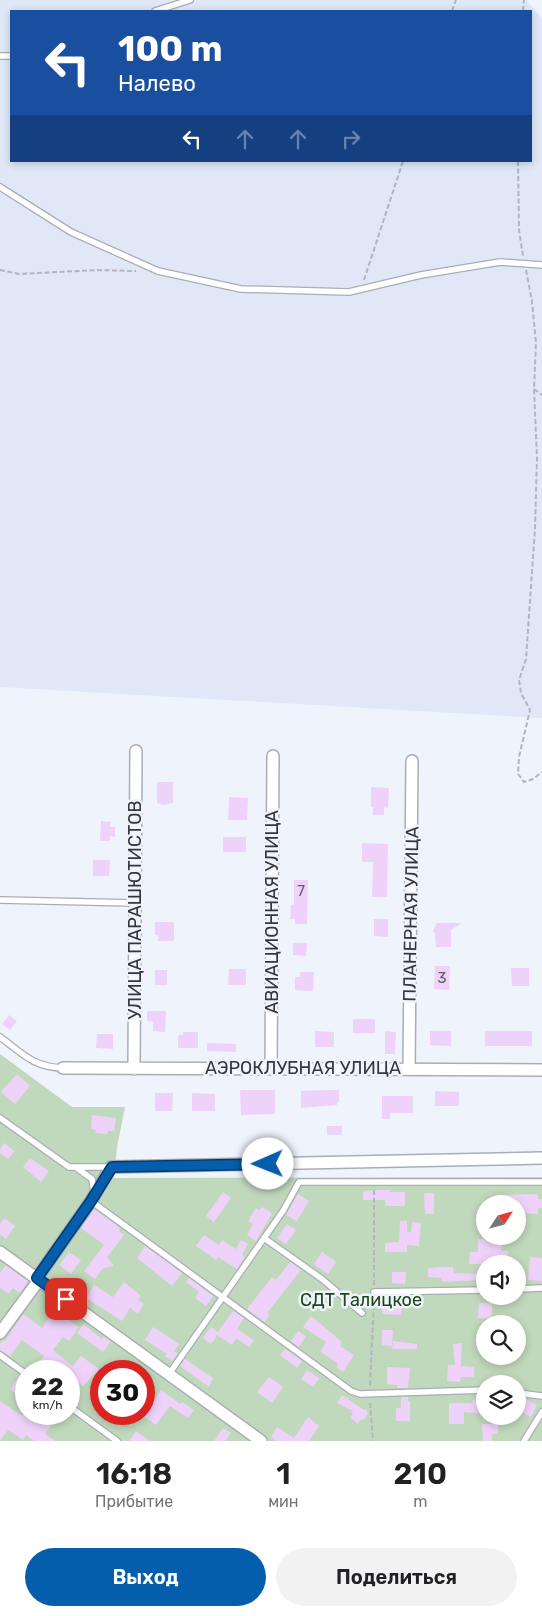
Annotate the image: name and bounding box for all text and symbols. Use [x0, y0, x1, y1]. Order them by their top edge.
text: 100 m [118, 28, 223, 70]
icon: left [35, 30, 100, 95]
text: Налево [118, 70, 196, 97]
icon: left [178, 125, 206, 153]
icon: ahead [231, 125, 259, 153]
icon: ahead [284, 125, 312, 153]
icon: right [337, 125, 365, 153]
street label: УЛИЦА ПАРАШЮТИСТОВ [124, 800, 146, 1020]
street label: АВИАЦИОННАЯ УЛИЦА [261, 810, 283, 1014]
street label: ПЛАНЕРНАЯ УЛИЦА [398, 826, 424, 1002]
house number: 7 [297, 882, 305, 900]
house number: 3 [437, 969, 447, 987]
street label: АЭРОКЛУБНАЯ УЛИЦА [205, 1057, 401, 1079]
position arrow [241, 1137, 293, 1189]
north arrow [476, 1195, 526, 1245]
map controls [476, 1195, 526, 1425]
button: sound [476, 1255, 526, 1305]
pin [45, 1278, 87, 1320]
icon: arrive [52, 1285, 80, 1313]
park label: СДТ Талицкое [300, 1289, 422, 1311]
button: search [476, 1315, 526, 1365]
speed limit sign: 30 [90, 1360, 155, 1425]
text: 22 [31, 1372, 64, 1401]
button: layers [476, 1375, 526, 1425]
text: km/h [33, 1398, 62, 1412]
text: 16:18 [96, 1456, 172, 1492]
text: 1 [276, 1456, 291, 1492]
text: 210 [394, 1456, 447, 1492]
text: Прибытие [95, 1492, 173, 1511]
text: мин [268, 1492, 299, 1511]
text: m [413, 1492, 427, 1511]
button: Выход [25, 1548, 266, 1606]
button: Поделиться [276, 1548, 517, 1606]

